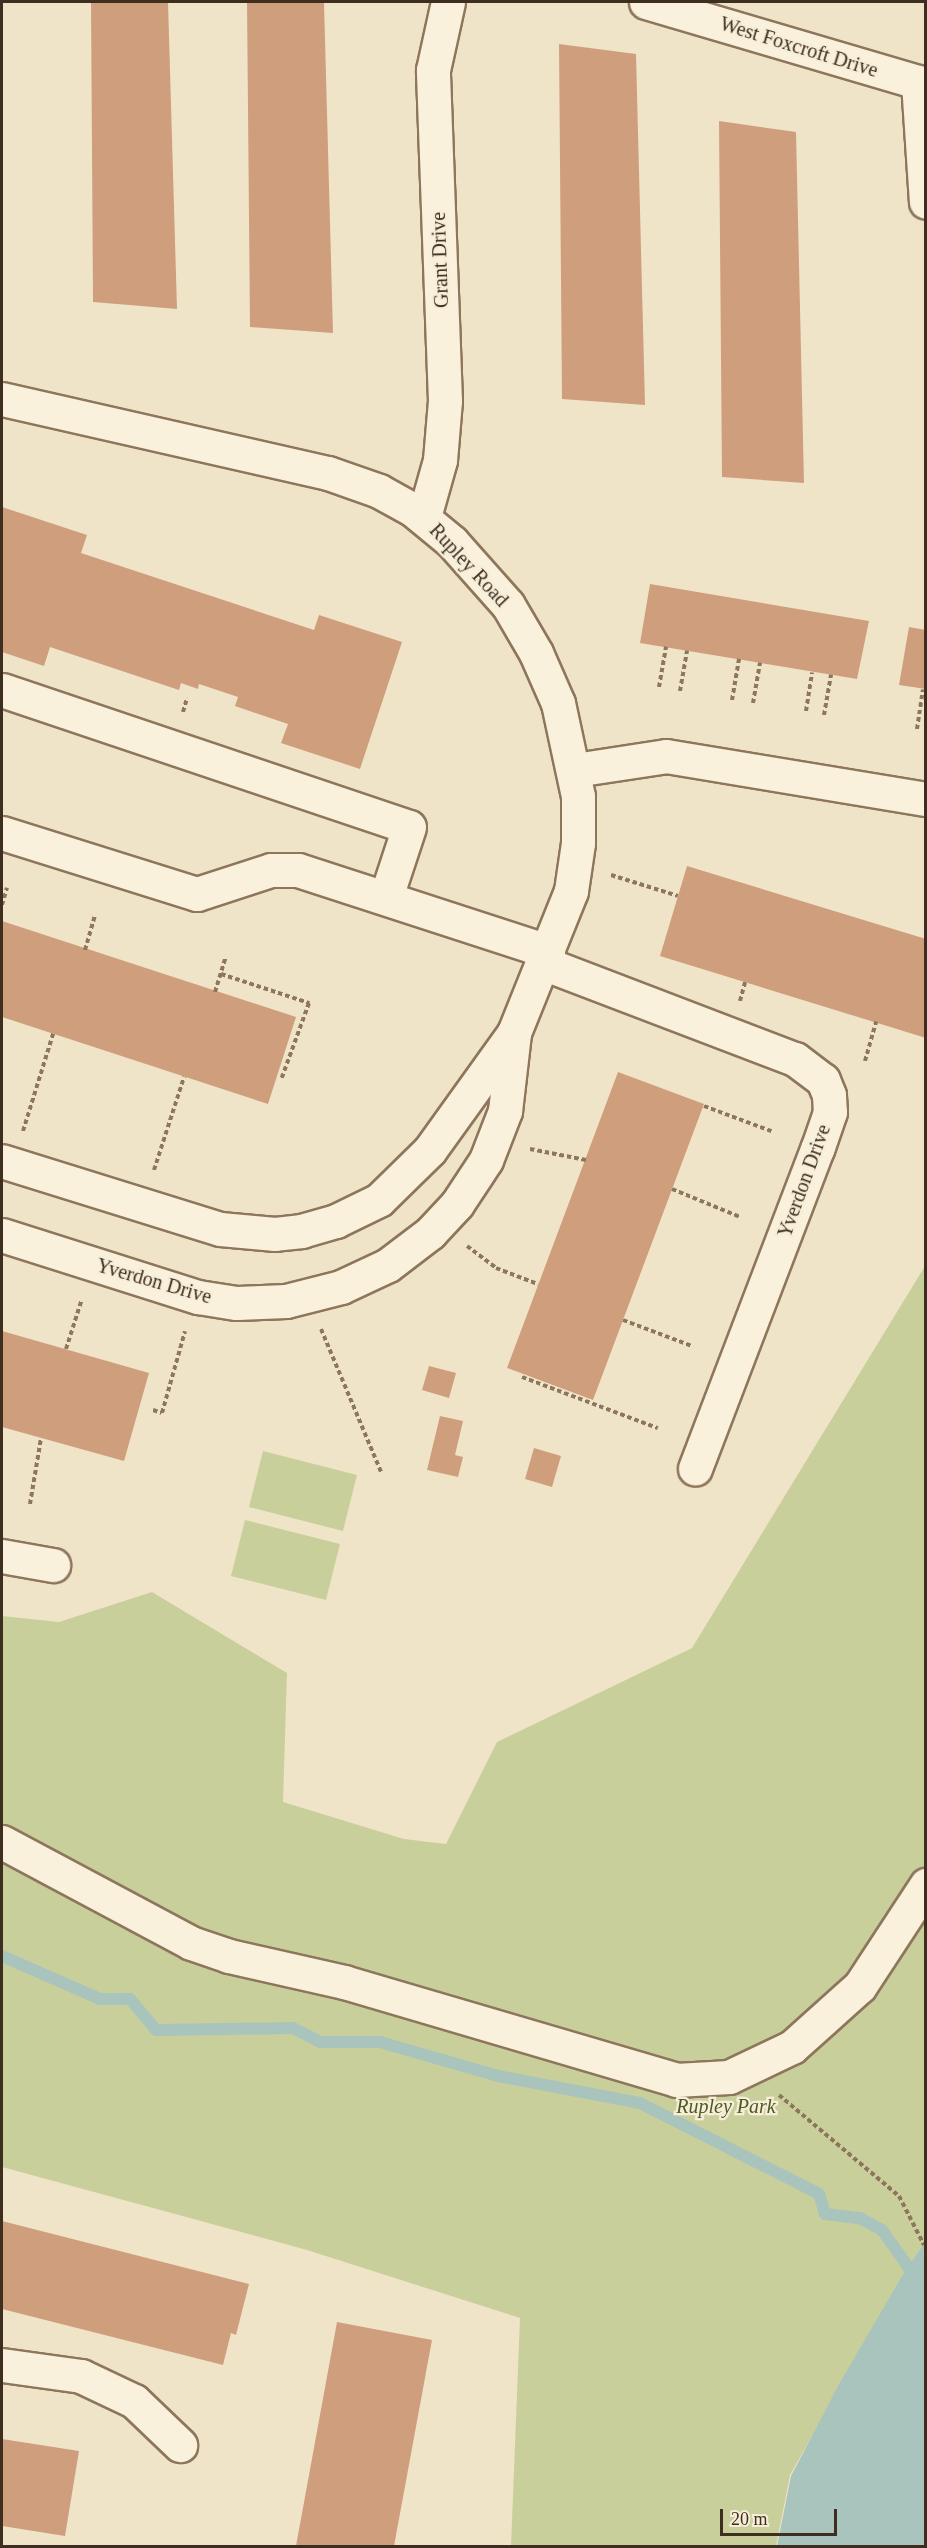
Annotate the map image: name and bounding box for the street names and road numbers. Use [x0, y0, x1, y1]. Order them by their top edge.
street label: West Foxcroft Drive [717, 12, 881, 82]
street label: Grant Drive [426, 212, 454, 308]
street label: Rupley Road [424, 518, 514, 612]
street label: Yverdon Drive [772, 1121, 836, 1241]
street label: Yverdon Drive [94, 1253, 214, 1309]

